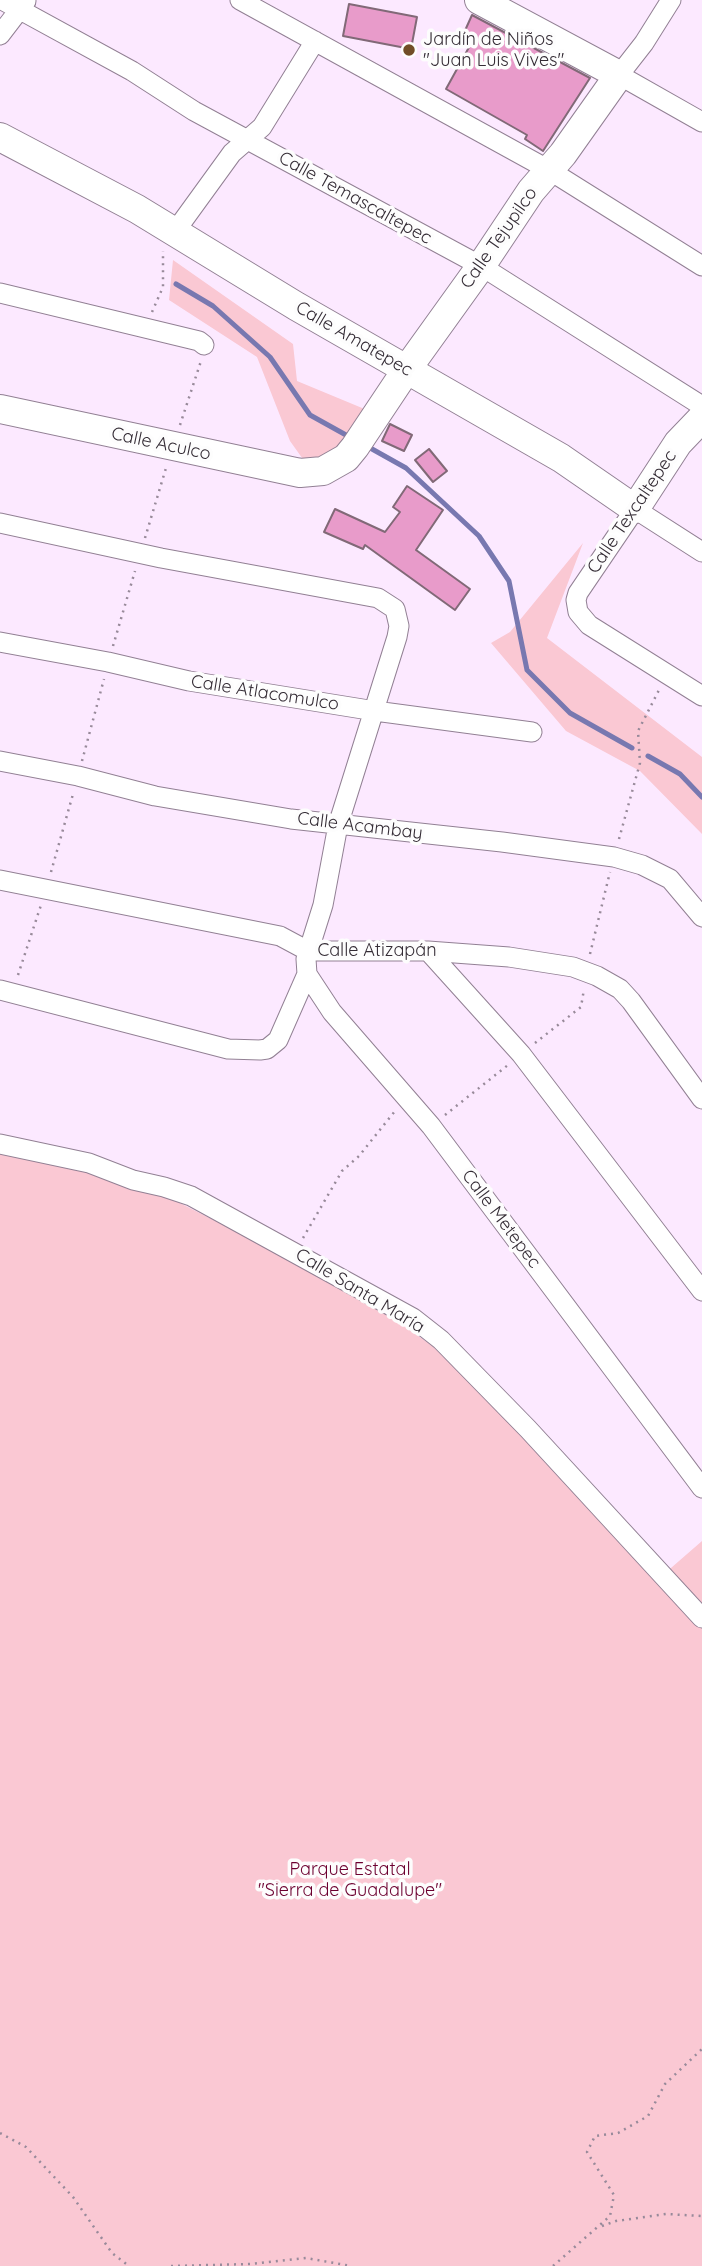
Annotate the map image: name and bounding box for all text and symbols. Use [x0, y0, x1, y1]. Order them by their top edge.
place label: Jardín de Niños "Juan Luis Vives" [423, 29, 564, 72]
marker: Jardín de Niños "Juan Luis Vives" [401, 42, 417, 58]
street label: Calle Temascaltepec [275, 147, 435, 249]
street label: Calle Tejupilco [456, 183, 542, 293]
street label: Calle Amatepec [292, 297, 416, 381]
street label: Calle Aculco [109, 423, 213, 465]
street label: Calle Texcaltepec [583, 446, 681, 578]
street label: Calle Atlacomulco [189, 671, 341, 715]
street label: Calle Acambay [296, 808, 424, 844]
street label: Calle Atizapán [317, 940, 437, 962]
street label: Calle Metepec [457, 1166, 545, 1272]
street label: Calle Santa María [292, 1244, 428, 1338]
park label: Parque Estatal "Sierra de Guadalupe" [258, 1859, 442, 1902]

